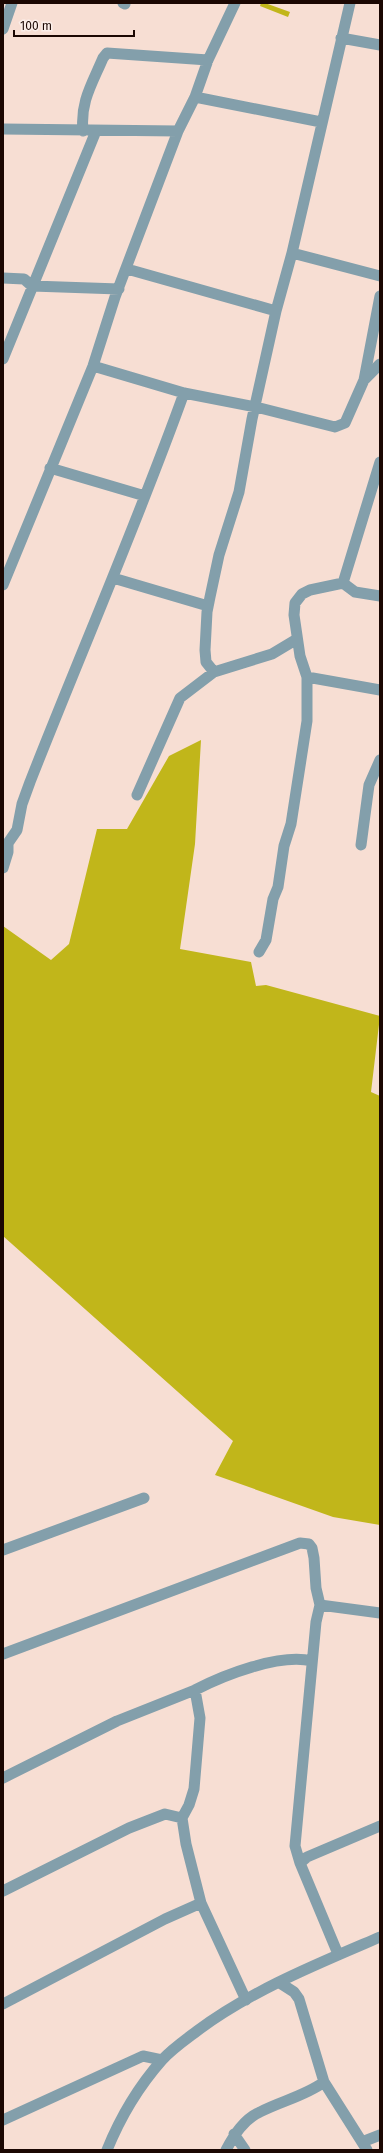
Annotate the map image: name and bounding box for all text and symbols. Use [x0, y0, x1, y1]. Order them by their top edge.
scale bar [14, 12, 134, 38]
text: 100 m [20, 19, 52, 33]

